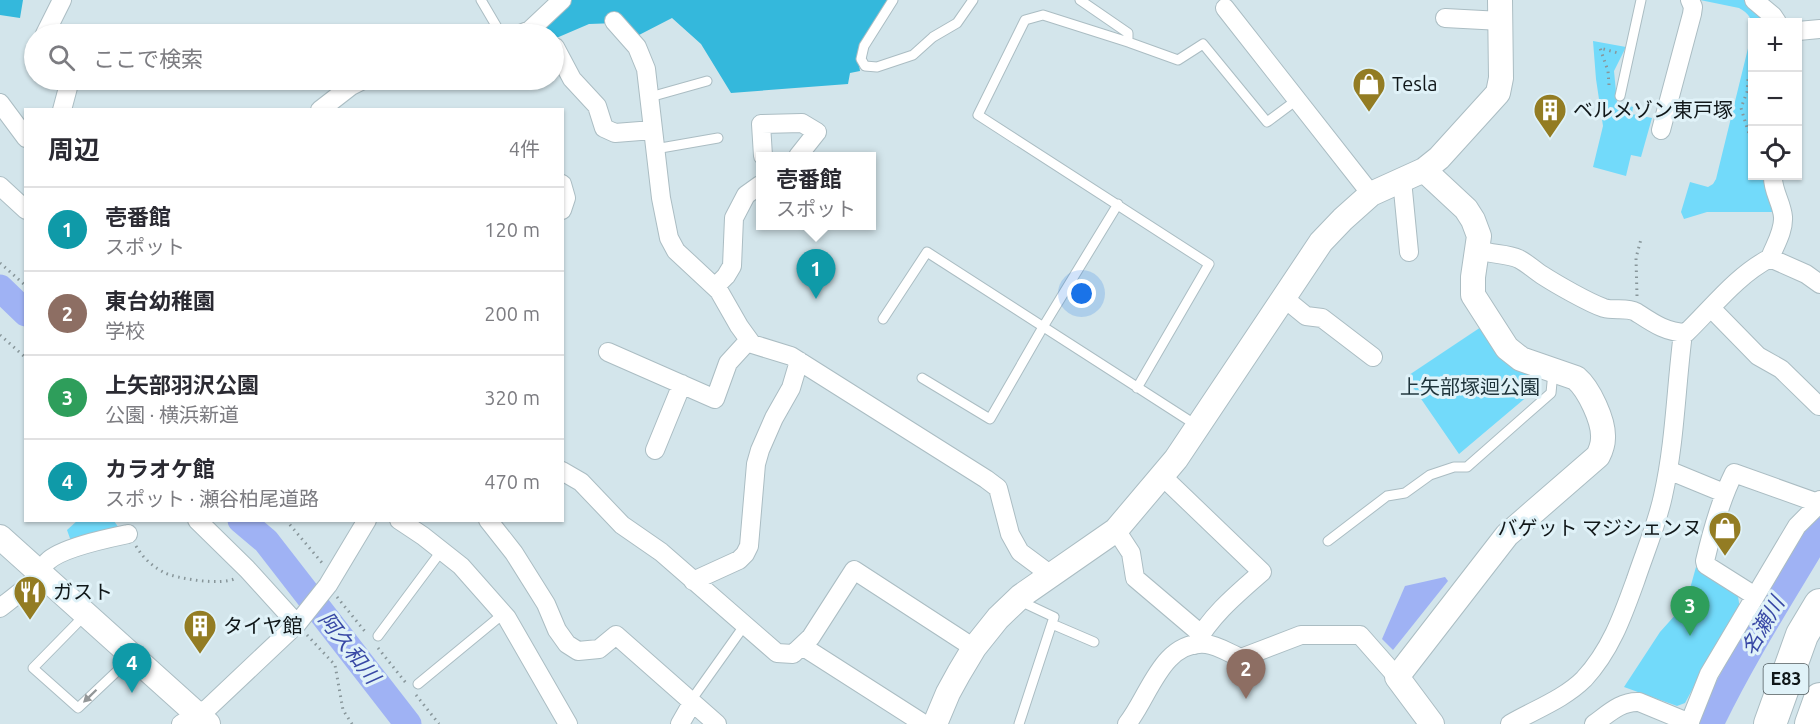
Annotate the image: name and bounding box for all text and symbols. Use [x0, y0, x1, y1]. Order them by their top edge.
map controls [1748, 18, 1802, 180]
button: + [1748, 18, 1802, 72]
search box [24, 24, 564, 90]
icon: search [45, 41, 78, 74]
text: ここで検索 [93, 46, 203, 71]
shop icon: Tesla [1351, 66, 1387, 113]
place label: Tesla [1392, 72, 1437, 95]
button: − [1748, 72, 1802, 126]
building icon: ベルメゾン東戸塚 [1532, 92, 1568, 139]
place label: ベルメゾン東戸塚 [1573, 98, 1733, 121]
button: locate [1748, 126, 1802, 180]
text: 周辺 [48, 135, 100, 164]
text: 4件 [509, 137, 540, 160]
popup [756, 152, 876, 230]
text: 壱番館 [776, 166, 842, 191]
text: スポット [776, 197, 856, 220]
text: 壱番館 [105, 204, 171, 229]
text: 1 [62, 218, 73, 241]
text: 120 m [484, 218, 540, 241]
text: スポット [105, 235, 185, 258]
pin: 1 [796, 250, 836, 299]
your location [1067, 279, 1096, 308]
text: 東台幼稚園 [105, 288, 215, 313]
text: 2 [62, 302, 73, 325]
text: 200 m [484, 302, 540, 325]
text: 学校 [105, 319, 145, 342]
text: 上矢部羽沢公園 [105, 372, 259, 397]
park label: 上矢部塚迴公園 [1400, 375, 1540, 398]
text: 3 [62, 386, 73, 409]
text: 320 m [484, 386, 540, 409]
text: 公園 · 横浜新道 [105, 403, 239, 426]
text: カラオケ館 [105, 456, 215, 481]
text: 4 [62, 470, 73, 493]
text: 470 m [484, 470, 540, 493]
text: スポット · 瀬谷柏尾道路 [105, 487, 319, 510]
shop icon: バゲット マジシェンヌ [1707, 510, 1743, 557]
place label: バゲット マジシェンヌ [1497, 516, 1702, 539]
restaurant icon: ガスト [12, 574, 48, 621]
place label: ガスト [53, 580, 113, 603]
pin: 3 [1670, 586, 1710, 636]
water label: 名瀬川 [1736, 590, 1789, 659]
water label: 阿久和川 [314, 607, 386, 689]
building icon: タイヤ館 [182, 608, 218, 655]
place label: タイヤ館 [223, 614, 302, 637]
pin: 4 [112, 644, 152, 693]
pin: 2 [1226, 650, 1266, 699]
road number: E83 [1764, 664, 1808, 694]
one-way arrow [82, 689, 97, 703]

